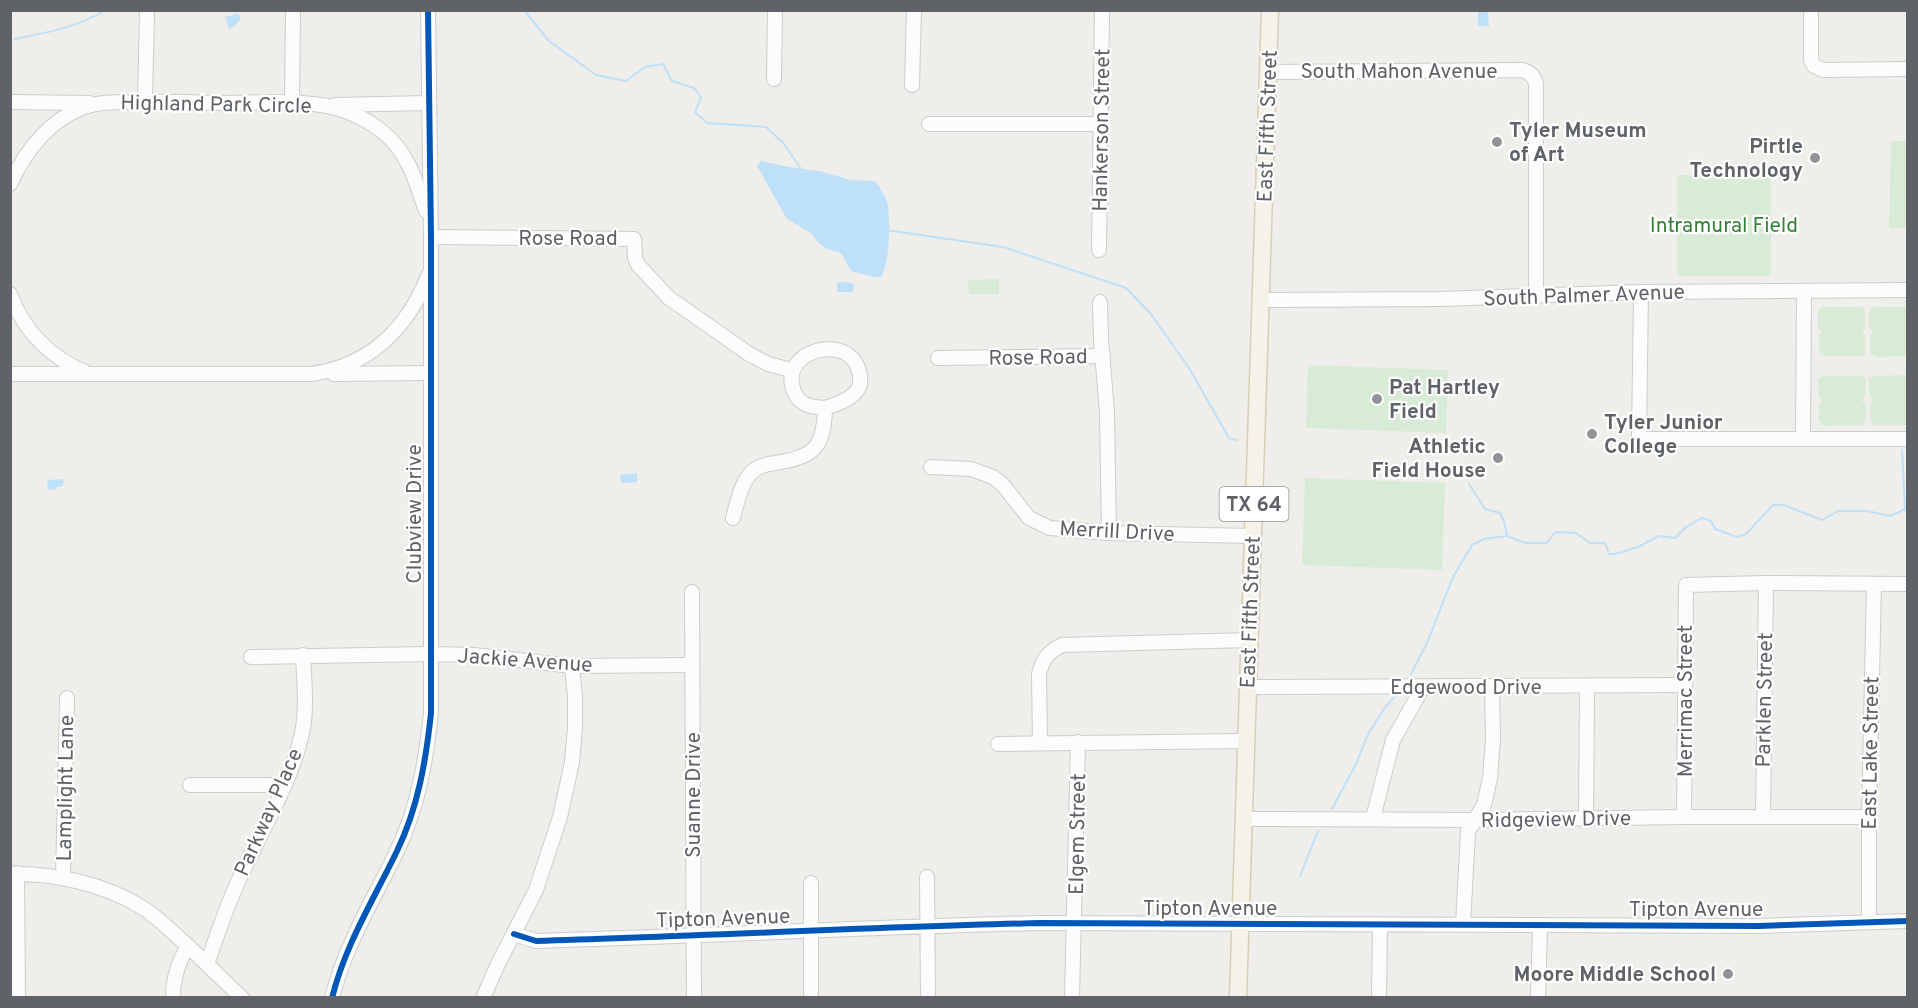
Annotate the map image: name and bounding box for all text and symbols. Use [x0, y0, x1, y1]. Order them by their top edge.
street label: Hankerson Street [1088, 48, 1117, 212]
street label: East Fifth Street [1252, 49, 1285, 203]
street label: South Mahon Avenue [1300, 59, 1498, 86]
street label: Highland Park Circle [120, 90, 312, 121]
place label: Tyler Museum of Art [1509, 118, 1647, 169]
place label: Pirtle Technology [1690, 134, 1803, 185]
marker: Tyler Museum of Art [1490, 135, 1504, 149]
marker: Pirtle Technology [1808, 151, 1822, 165]
park label: Intramural Field [1650, 213, 1798, 240]
street label: Rose Road [518, 226, 618, 253]
street label: South Palmer Avenue [1483, 279, 1685, 314]
street label: Rose Road [988, 344, 1088, 373]
place label: Pat Hartley Field [1389, 375, 1500, 426]
marker: Pat Hartley Field [1370, 392, 1384, 406]
place label: Tyler Junior College [1604, 410, 1723, 461]
marker: Tyler Junior College [1585, 427, 1599, 441]
place label: Athletic Field House [1372, 434, 1486, 485]
street label: Clubview Drive [402, 444, 429, 584]
marker: Athletic Field House [1491, 451, 1505, 465]
road number: TX 64 [1220, 487, 1288, 521]
street label: Merrill Drive [1058, 516, 1175, 549]
street label: East Fifth Street [1235, 535, 1268, 689]
street label: Merrimac Street [1673, 625, 1700, 777]
street label: Parklen Street [1751, 632, 1780, 768]
street label: Jackie Avenue [456, 643, 593, 680]
street label: Edgewood Drive [1390, 675, 1542, 702]
street label: East Lake Street [1857, 676, 1886, 830]
street label: Lamplight Lane [52, 715, 81, 862]
street label: Suanne Drive [681, 732, 708, 858]
street label: Parkway Place [229, 745, 310, 881]
street label: Elgem Street [1064, 773, 1093, 895]
street label: Ridgeview Drive [1481, 806, 1632, 835]
street label: Tipton Avenue [1143, 896, 1277, 923]
street label: Tipton Avenue [1629, 897, 1763, 924]
street label: Tipton Avenue [655, 904, 791, 935]
place label: Moore Middle School [1513, 962, 1716, 989]
marker: Moore Middle School [1721, 967, 1735, 981]

